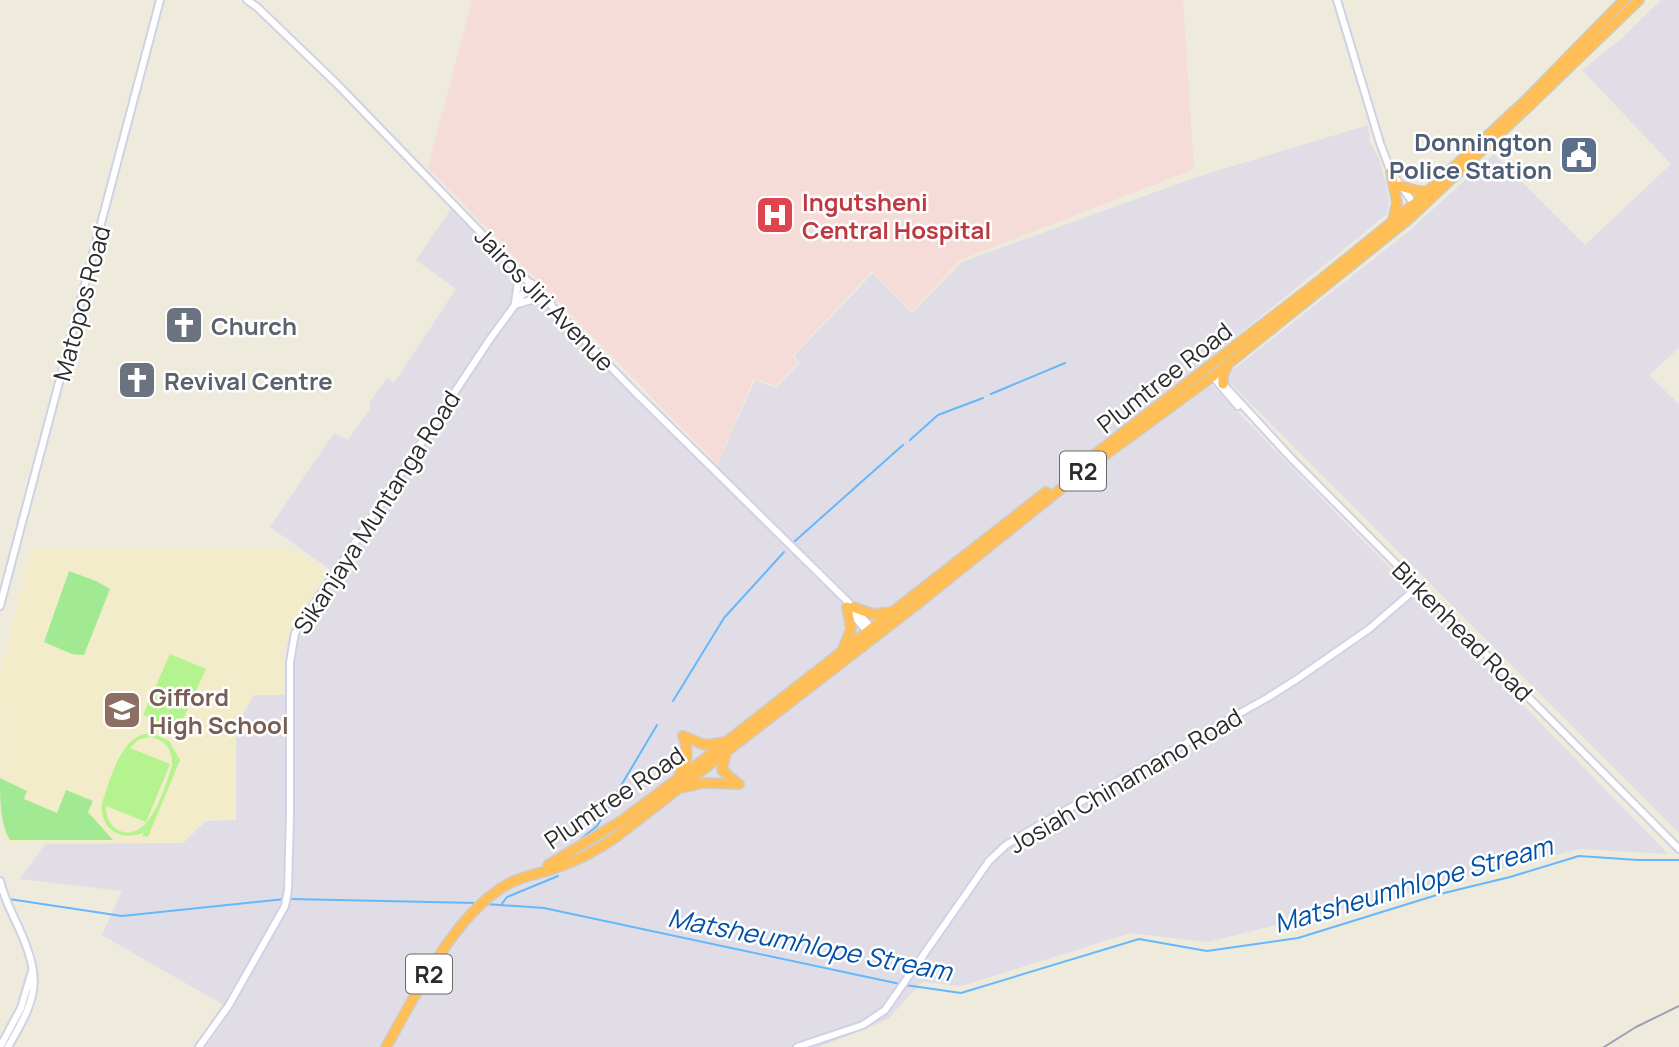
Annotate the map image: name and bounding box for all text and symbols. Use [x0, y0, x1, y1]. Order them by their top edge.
place label: Donnington Police Station [1389, 125, 1552, 186]
public building icon: Donnington Police Station [1558, 134, 1600, 176]
place label: Ingutsheni Central Hospital [802, 185, 991, 246]
hospital icon: Ingutsheni Central Hospital [754, 194, 796, 236]
street label: Jairos Jiri Avenue [468, 220, 622, 378]
street label: Matopos Road [44, 222, 118, 384]
church icon: Church [163, 304, 205, 346]
place label: Church [211, 309, 297, 342]
street label: Plumtree Road [1090, 314, 1238, 440]
church icon: Revival Centre [116, 359, 158, 401]
place label: Revival Centre [164, 364, 333, 397]
street label: Sikanjaya Muntanga Road [285, 384, 467, 640]
road number: R2 [1060, 452, 1106, 491]
street label: Birkenhead Road [1386, 554, 1540, 708]
place label: Gifford High School [149, 680, 289, 741]
school or university icon: Gifford High School [101, 689, 143, 731]
street label: Josiah Chinamano Road [1002, 700, 1248, 860]
street label: Plumtree Road [537, 738, 691, 856]
water label: Matsheumhlope Stream [1270, 826, 1558, 941]
water label: Matsheumhlope Stream [665, 899, 957, 990]
road number: R2 [406, 954, 452, 993]

